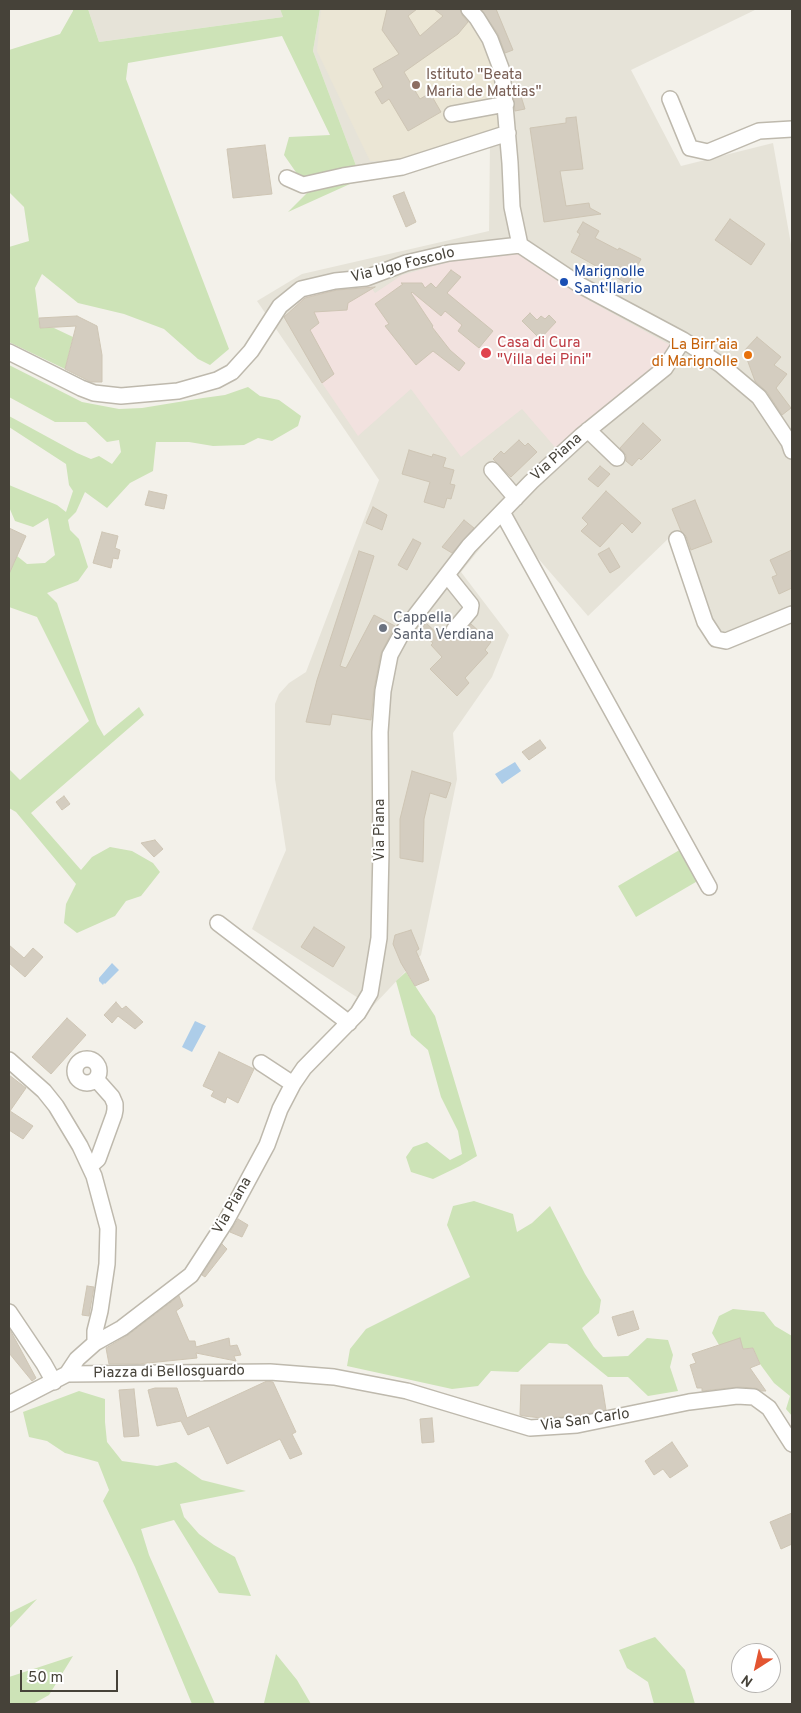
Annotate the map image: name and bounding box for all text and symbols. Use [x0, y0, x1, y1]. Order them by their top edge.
place label: Istituto "Beata Maria de Mattias" [426, 67, 542, 102]
marker: Istituto "Beata Maria de Mattias" [410, 79, 422, 91]
street label: Via Ugo Foscolo [349, 244, 457, 288]
place label: Marignolle Sant'Ilario [574, 264, 645, 299]
marker: Marignolle Sant'Ilario [558, 276, 570, 288]
place label: Casa di Cura "Villa dei Pini" [497, 335, 591, 370]
place label: La Birr’aia di Marignolle [651, 337, 738, 372]
marker: Casa di Cura "Villa dei Pini" [479, 346, 493, 360]
marker: La Birr’aia di Marignolle [742, 349, 754, 361]
street label: Via Piana [528, 430, 586, 486]
place label: Cappella Santa Verdiana [393, 610, 494, 645]
marker: Cappella Santa Verdiana [377, 622, 389, 634]
street label: Via Piana [372, 799, 390, 861]
street label: Via Piana [210, 1174, 256, 1238]
street label: Piazza di Bellosguardo [93, 1363, 245, 1383]
street label: Via San Carlo [539, 1406, 631, 1436]
north arrow [731, 1643, 781, 1693]
scale bar [22, 1660, 120, 1692]
text: 50 m [28, 1669, 63, 1688]
text: N [739, 1670, 757, 1690]

